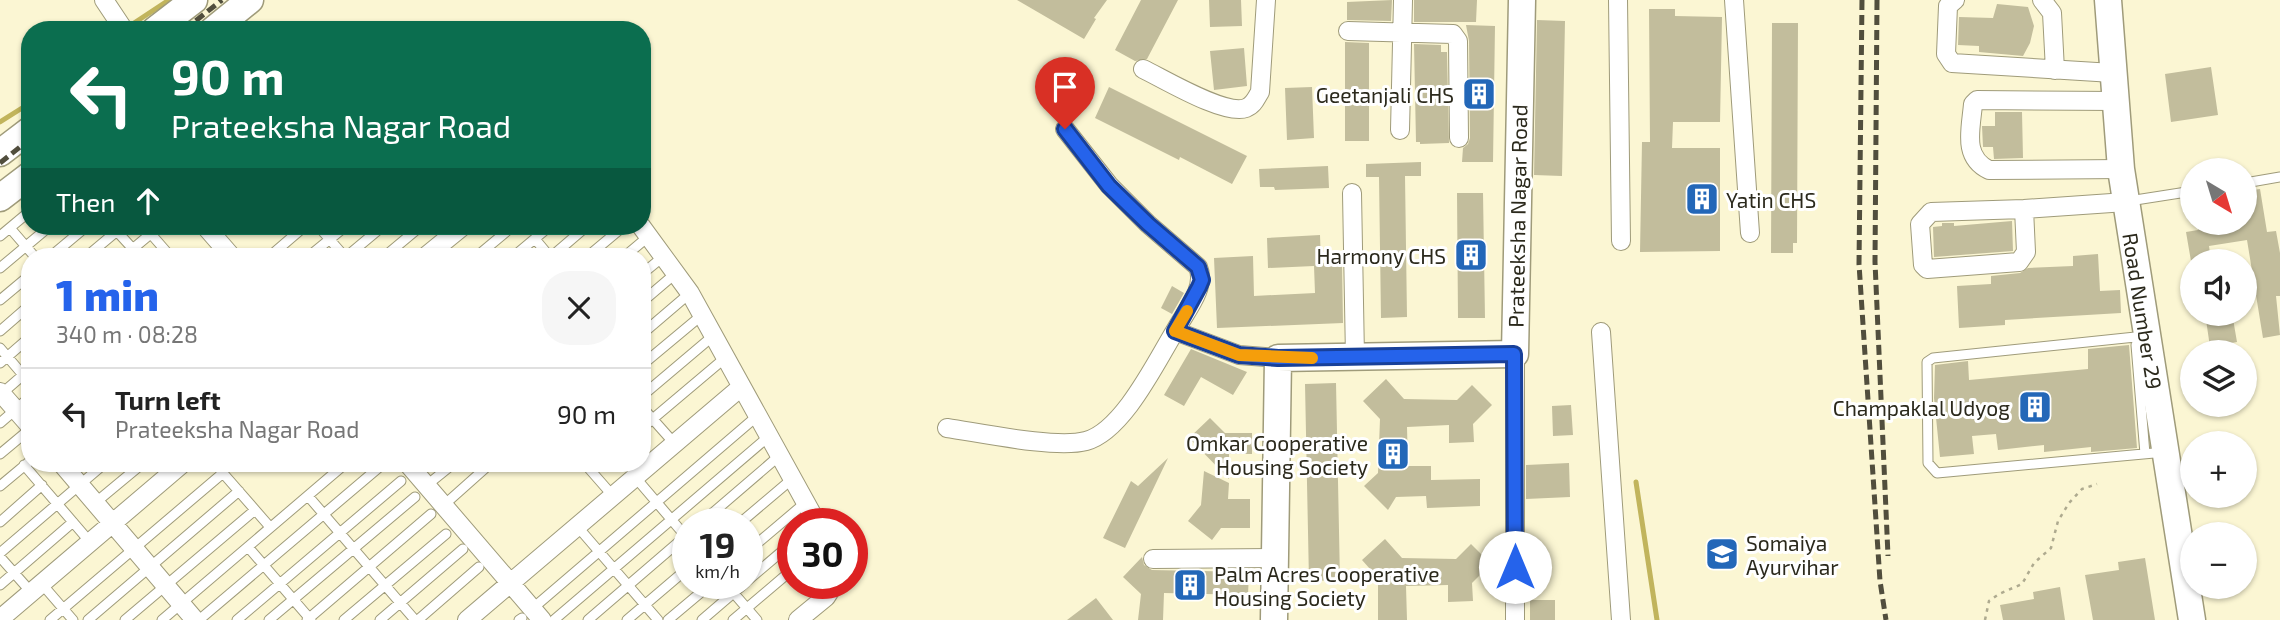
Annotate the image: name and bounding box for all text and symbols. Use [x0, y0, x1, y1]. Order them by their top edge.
text: 90 m [171, 46, 285, 105]
icon: left [56, 49, 147, 140]
pin [1035, 57, 1095, 129]
icon: arrive [1046, 68, 1084, 106]
building icon: Geetanjali CHS [1460, 75, 1498, 113]
place label: Geetanjali CHS [1316, 82, 1454, 108]
street label: Prateeksha Nagar Road [1503, 104, 1531, 328]
text: Prateeksha Nagar Road [171, 106, 511, 144]
north arrow [2180, 158, 2258, 234]
map controls [2180, 158, 2257, 599]
building icon: Yatin CHS [1683, 180, 1721, 218]
icon: ahead [129, 182, 167, 220]
text: Then [56, 186, 115, 217]
place label: Yatin CHS [1726, 187, 1816, 212]
street label: Road Number 29 [2118, 231, 2168, 391]
building icon: Harmony CHS [1452, 236, 1490, 274]
place label: Harmony CHS [1316, 243, 1446, 268]
button: sound [2180, 249, 2257, 326]
text: 1 min [56, 269, 159, 319]
button: close [542, 271, 616, 345]
text: 340 m · 08:28 [56, 320, 198, 348]
button: layers [2180, 340, 2257, 417]
text: Turn left [115, 384, 221, 415]
building icon: Champaklal Udyog [2016, 388, 2054, 426]
icon: left [56, 395, 94, 433]
place label: Champaklal Udyog [1833, 395, 2010, 420]
text: 90 m [557, 398, 616, 429]
text: Prateeksha Nagar Road [115, 415, 359, 443]
place label: Omkar Cooperative Housing Society [1186, 430, 1368, 479]
button: + [2180, 431, 2257, 508]
building icon: Omkar Cooperative Housing Society [1374, 435, 1412, 473]
speed limit sign: 30 [777, 508, 868, 599]
button: − [2180, 522, 2257, 599]
text: 19 [700, 523, 735, 565]
position arrow [1478, 530, 1552, 604]
place label: Somaiya Ayurvihar [1746, 530, 1839, 579]
school or university icon: Somaiya Ayurvihar [1703, 535, 1741, 573]
text: km/h [695, 560, 740, 582]
place label: Palm Acres Cooperative Housing Society [1214, 561, 1439, 610]
building icon: Palm Acres Cooperative Housing Society [1171, 566, 1209, 604]

